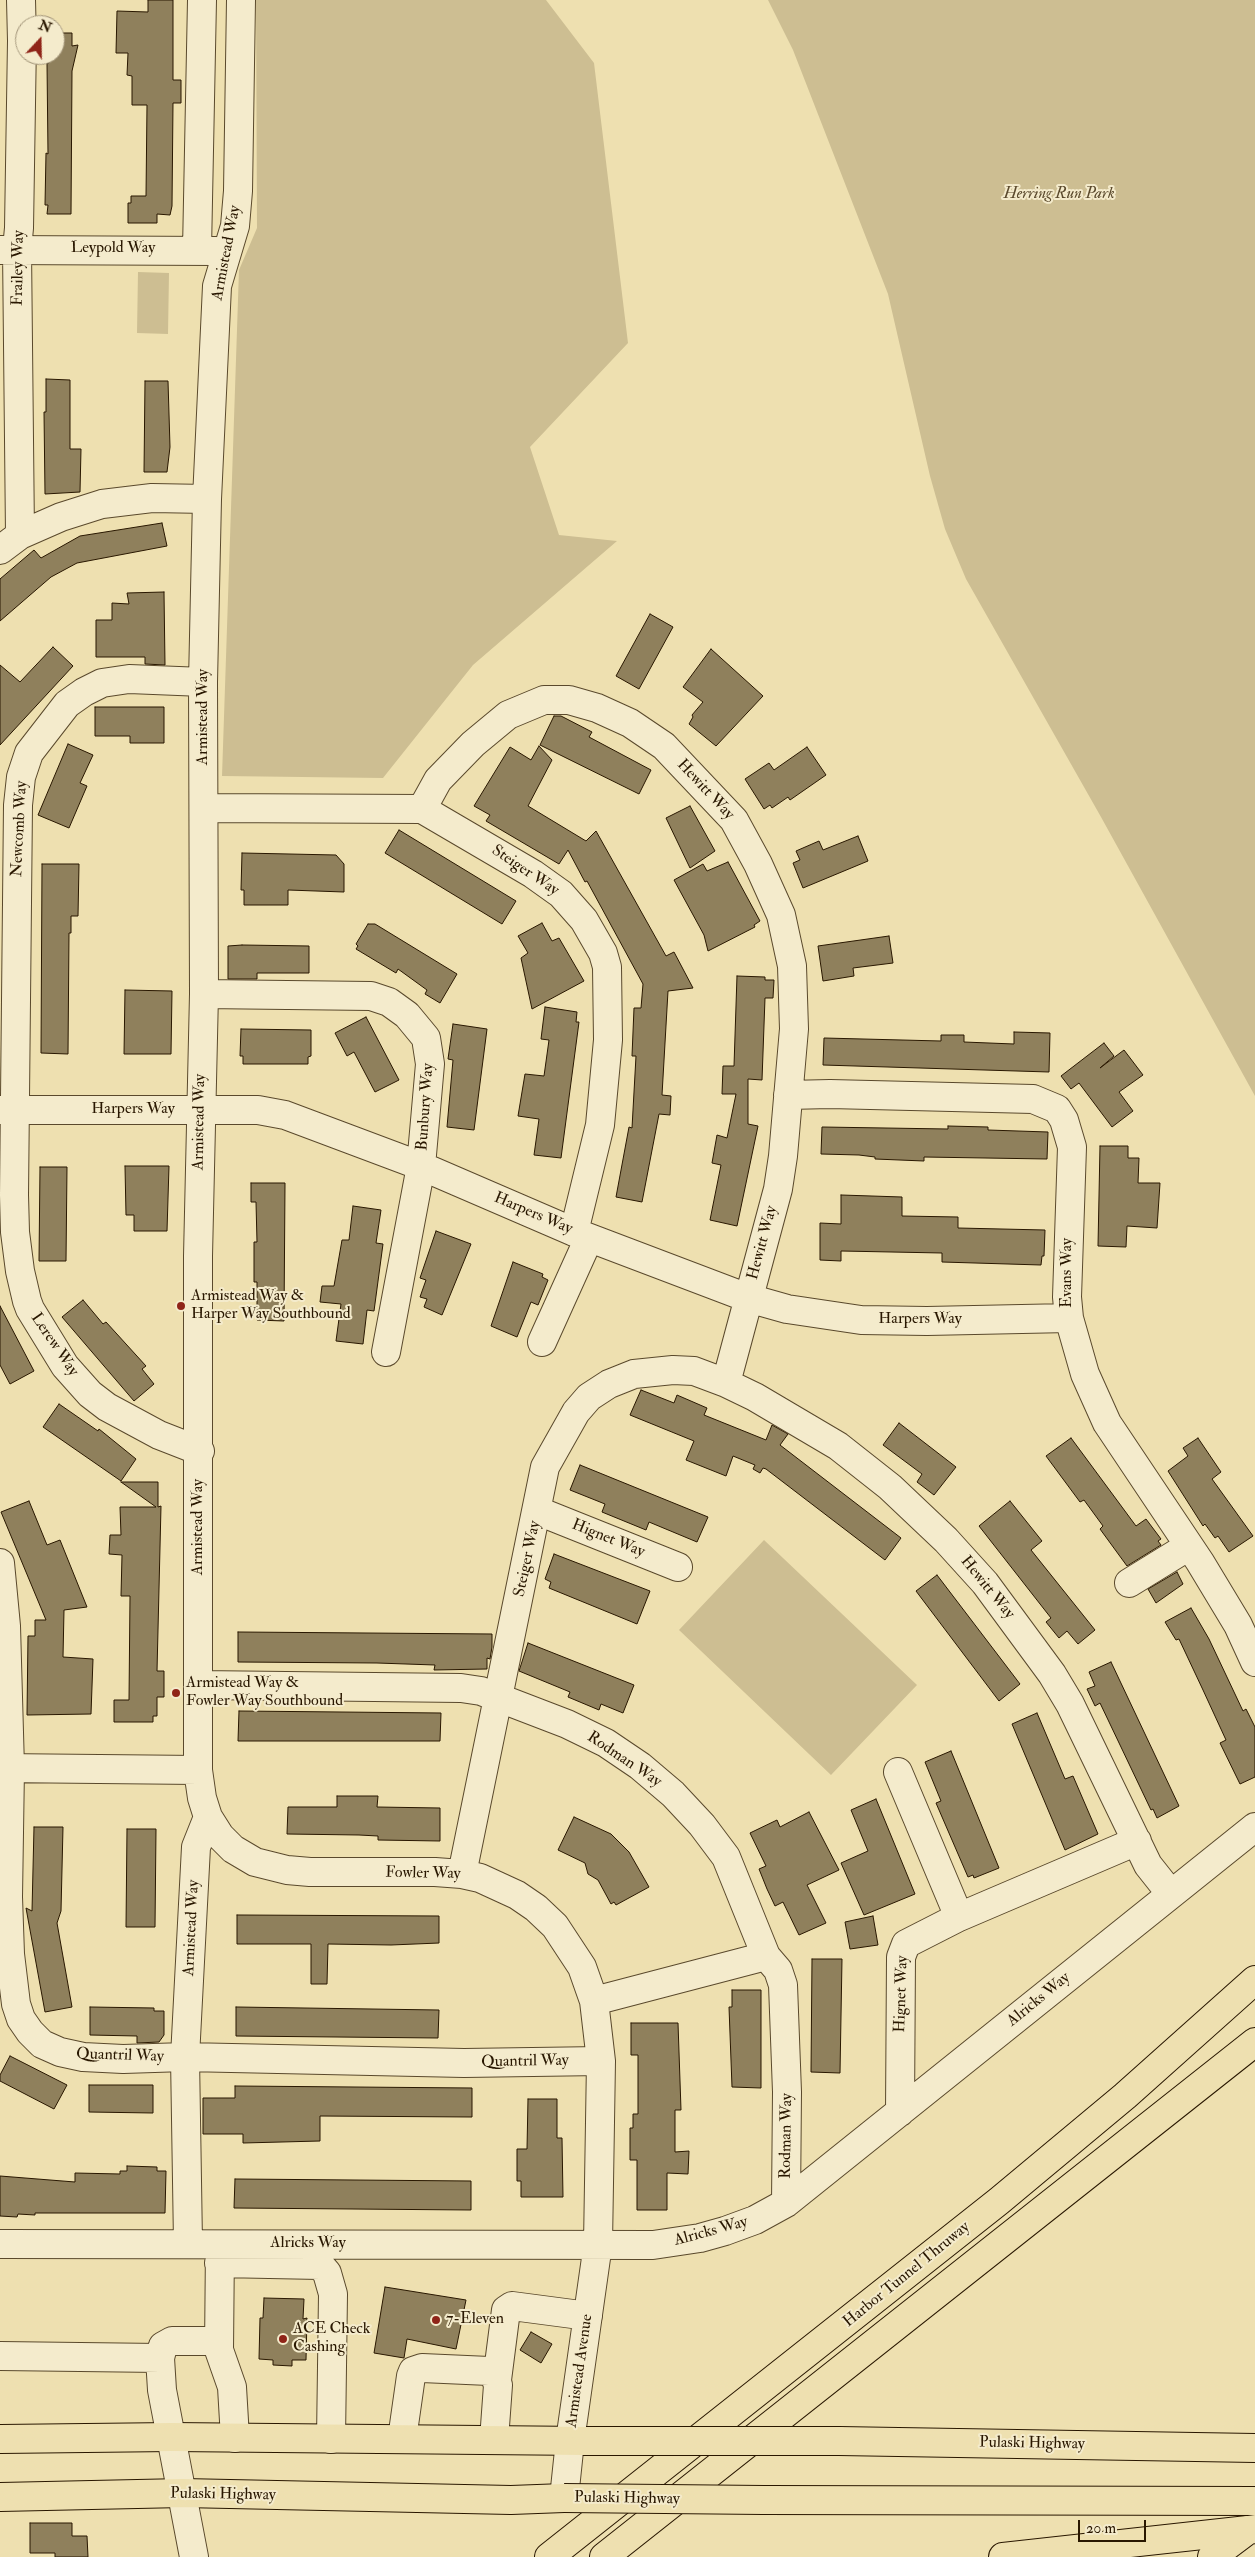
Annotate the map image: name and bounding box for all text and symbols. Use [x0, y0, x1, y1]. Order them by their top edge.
north arrow [15, 15, 65, 65]
text: N [36, 16, 54, 37]
park label: Herring Run Park [1003, 185, 1115, 205]
street label: Armistead Way [208, 204, 246, 302]
street label: Frailey Way [9, 230, 29, 306]
street label: Leypold Way [71, 239, 155, 259]
street label: Armistead Way [194, 669, 214, 765]
street label: Hewitt Way [672, 756, 738, 824]
street label: Newcomb Way [8, 780, 32, 878]
street label: Steiger Way [488, 841, 562, 901]
street label: Bunbury Way [413, 1063, 439, 1151]
street label: Armistead Way [190, 1074, 210, 1170]
street label: Harpers Way [91, 1100, 175, 1120]
street label: Harpers Way [491, 1189, 575, 1239]
street label: Hewitt Way [744, 1204, 782, 1282]
street label: Evans Way [1058, 1238, 1078, 1308]
place label: Armistead Way & Harper Way Southbound [191, 1287, 351, 1325]
marker: Armistead Way & Harper Way Southbound [175, 1300, 187, 1312]
street label: Lerew Way [26, 1310, 82, 1380]
street label: Harpers Way [878, 1310, 962, 1330]
street label: Armistead Way [189, 1479, 209, 1575]
street label: Hignet Way [569, 1516, 647, 1562]
street label: Steiger Way [511, 1519, 545, 1599]
street label: Hewitt Way [956, 1553, 1018, 1623]
place label: Armistead Way & Fowler Way Southbound [186, 1674, 343, 1712]
marker: Armistead Way & Fowler Way Southbound [170, 1687, 182, 1699]
street label: Rodman Way [583, 1728, 665, 1792]
street label: Fowler Way [385, 1864, 461, 1884]
street label: Armistead Way [180, 1879, 204, 1977]
street label: Hignet Way [891, 1955, 913, 2033]
street label: Alricks Way [1004, 1969, 1074, 2031]
street label: Quantril Way [76, 2045, 164, 2067]
street label: Quantril Way [481, 2052, 569, 2072]
street label: Rodman Way [777, 2093, 797, 2179]
street label: Alricks Way [672, 2213, 750, 2251]
street label: Harbor Tunnel Thruway [840, 2218, 974, 2332]
street label: Alricks Way [270, 2234, 346, 2254]
place label: 7-Eleven [446, 2310, 504, 2330]
street label: Armistead Avenue [563, 2313, 597, 2429]
marker: 7-Eleven [430, 2314, 442, 2326]
place label: ACE Check Cashing [293, 2320, 370, 2358]
marker: ACE Check Cashing [277, 2333, 289, 2345]
street label: Pulaski Highway [979, 2433, 1085, 2455]
street label: Pulaski Highway [170, 2484, 276, 2506]
street label: Pulaski Highway [574, 2488, 680, 2510]
scale bar [1080, 2510, 1148, 2542]
text: 20 m [1086, 2519, 1116, 2538]

